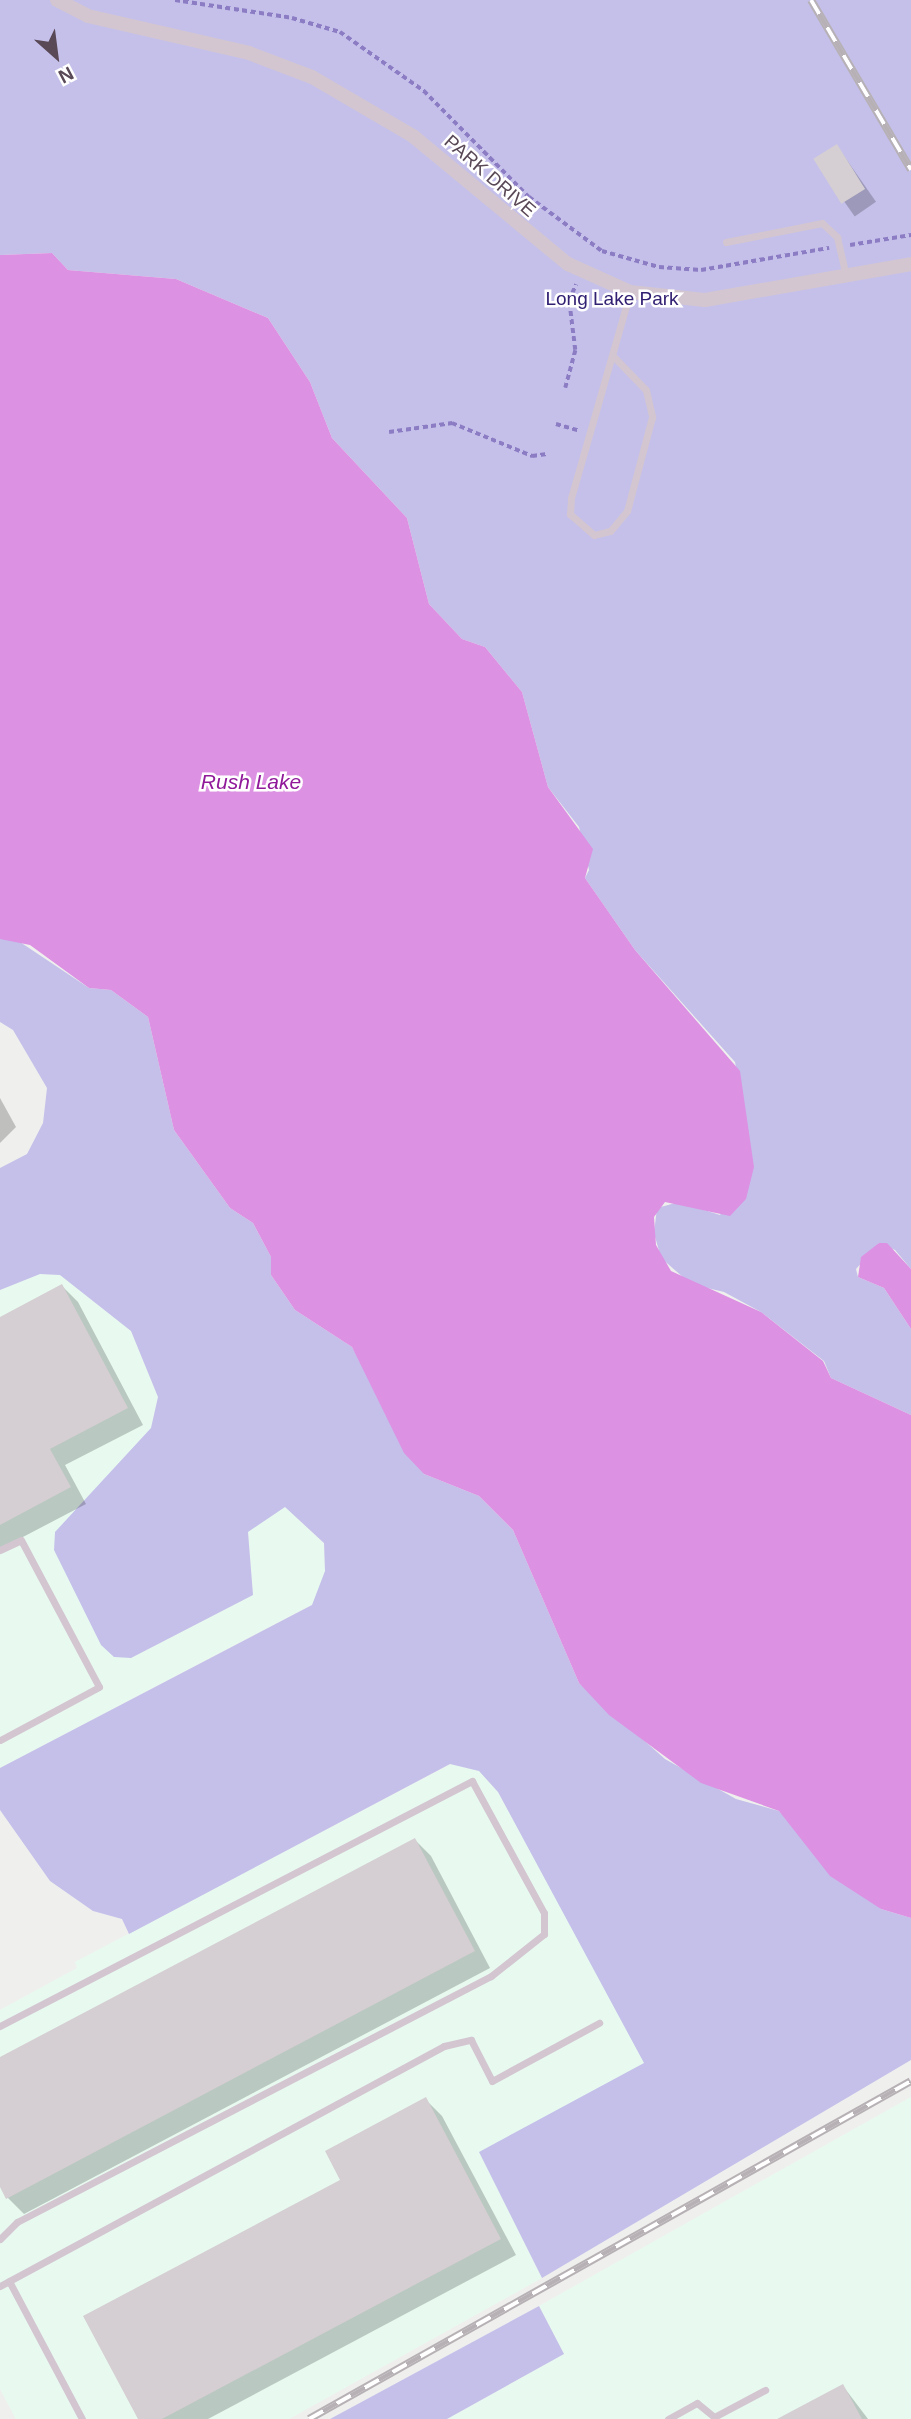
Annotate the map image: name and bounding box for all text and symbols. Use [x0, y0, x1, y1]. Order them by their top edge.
north arrow [21, 21, 91, 91]
text: N [55, 62, 77, 87]
street label: PARK DRIVE [440, 130, 540, 222]
park label: Long Lake Park [545, 288, 679, 310]
water label: Rush Lake [201, 769, 301, 795]

